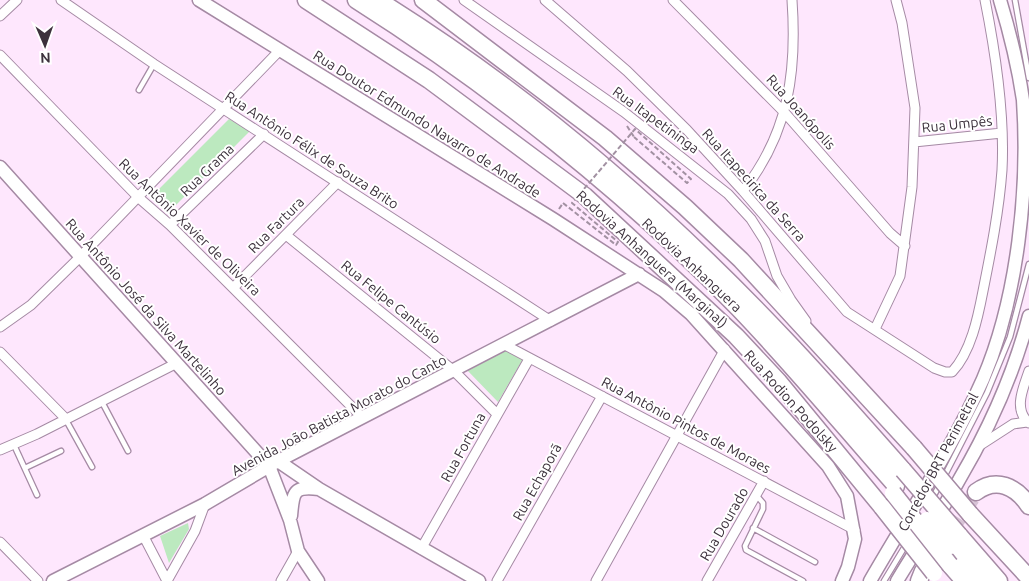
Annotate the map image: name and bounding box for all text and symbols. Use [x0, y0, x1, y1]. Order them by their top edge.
north arrow [20, 20, 70, 70]
street label: Rua Doutor Edmundo Navarro de Andrade [310, 47, 544, 201]
text: N [40, 50, 51, 66]
street label: Rua Joanópolis [763, 71, 839, 153]
street label: Rua Itapetininga [610, 83, 702, 157]
street label: Rua Antônio Félix de Souza Brito [222, 88, 402, 212]
street label: Rua Umpês [921, 112, 993, 136]
street label: Rua Itapecirica da Serra [699, 125, 809, 245]
street label: Rua Grama [177, 141, 237, 199]
street label: Rua Antônio Xavier de Oliveira [116, 155, 264, 299]
street label: Rodovia Anhanguera (Marginal) [573, 187, 731, 331]
street label: Rua Fartura [245, 194, 307, 256]
street label: Rodovia Anhanguera [639, 214, 745, 316]
street label: Rua Antônio José da Silva Martelinho [62, 215, 230, 399]
street label: Rua Felipe Cantúsio [338, 257, 444, 347]
street label: Rua Rodion Podolsky [741, 347, 841, 455]
street label: Avenida João Batista Morato do Canto [229, 351, 449, 479]
street label: Rua Antônio Pintos de Moraes [599, 374, 773, 476]
street label: Corredor BRT Perimetral [895, 390, 982, 534]
street label: Rua Fortuna [437, 410, 489, 484]
street label: Rua Echaporã [509, 441, 565, 523]
street label: Rua Dourado [697, 484, 751, 564]

